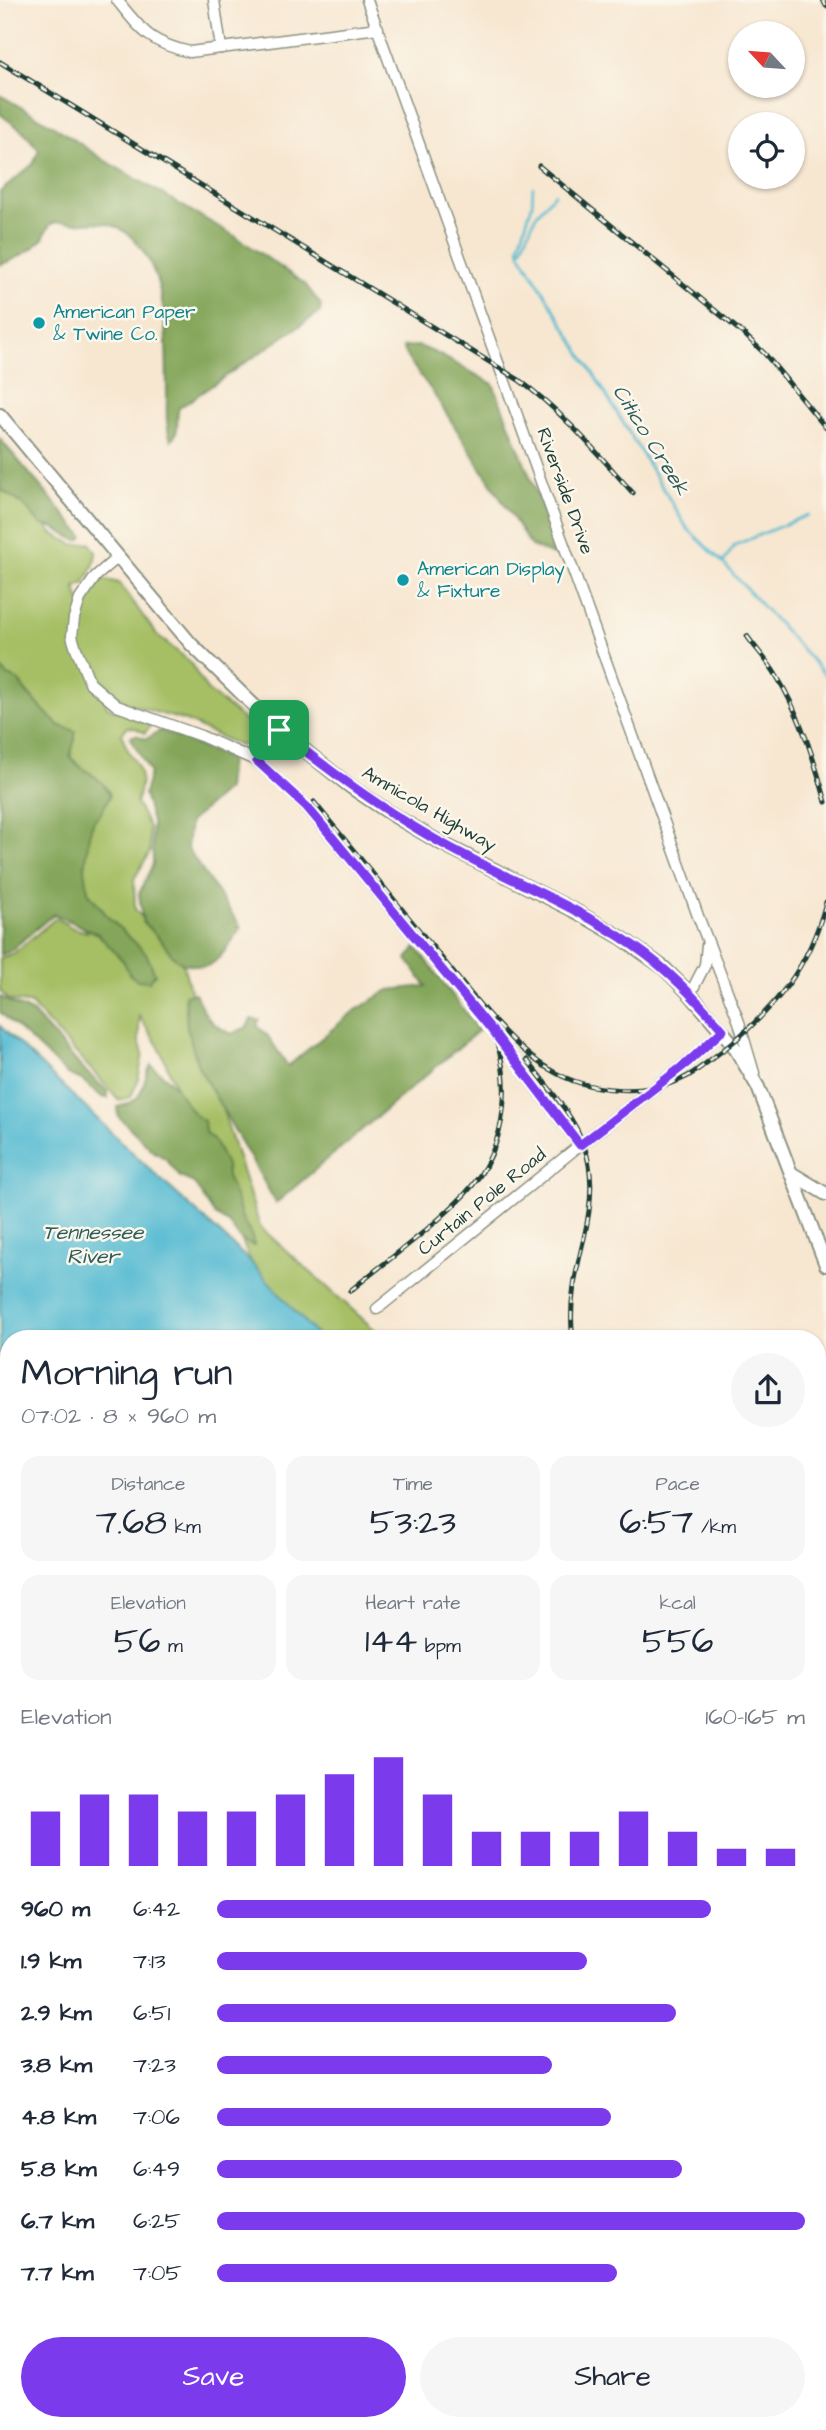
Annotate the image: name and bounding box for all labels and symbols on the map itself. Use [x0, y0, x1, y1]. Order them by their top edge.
north arrow [728, 21, 805, 98]
place label: American Paper & Twine Co. [53, 299, 196, 348]
marker: American Paper & Twine Co. [31, 315, 47, 331]
water label: Citico Creek [606, 379, 697, 502]
street label: Riverside Drive [530, 424, 600, 558]
place label: American Display & Fixture [417, 556, 565, 605]
marker: American Display & Fixture [395, 572, 411, 588]
pin [249, 700, 309, 760]
street label: Amnicola Highway [356, 759, 502, 860]
street label: Curtain Pole Road [412, 1142, 552, 1262]
water label: Tennessee River [43, 1218, 145, 1271]

